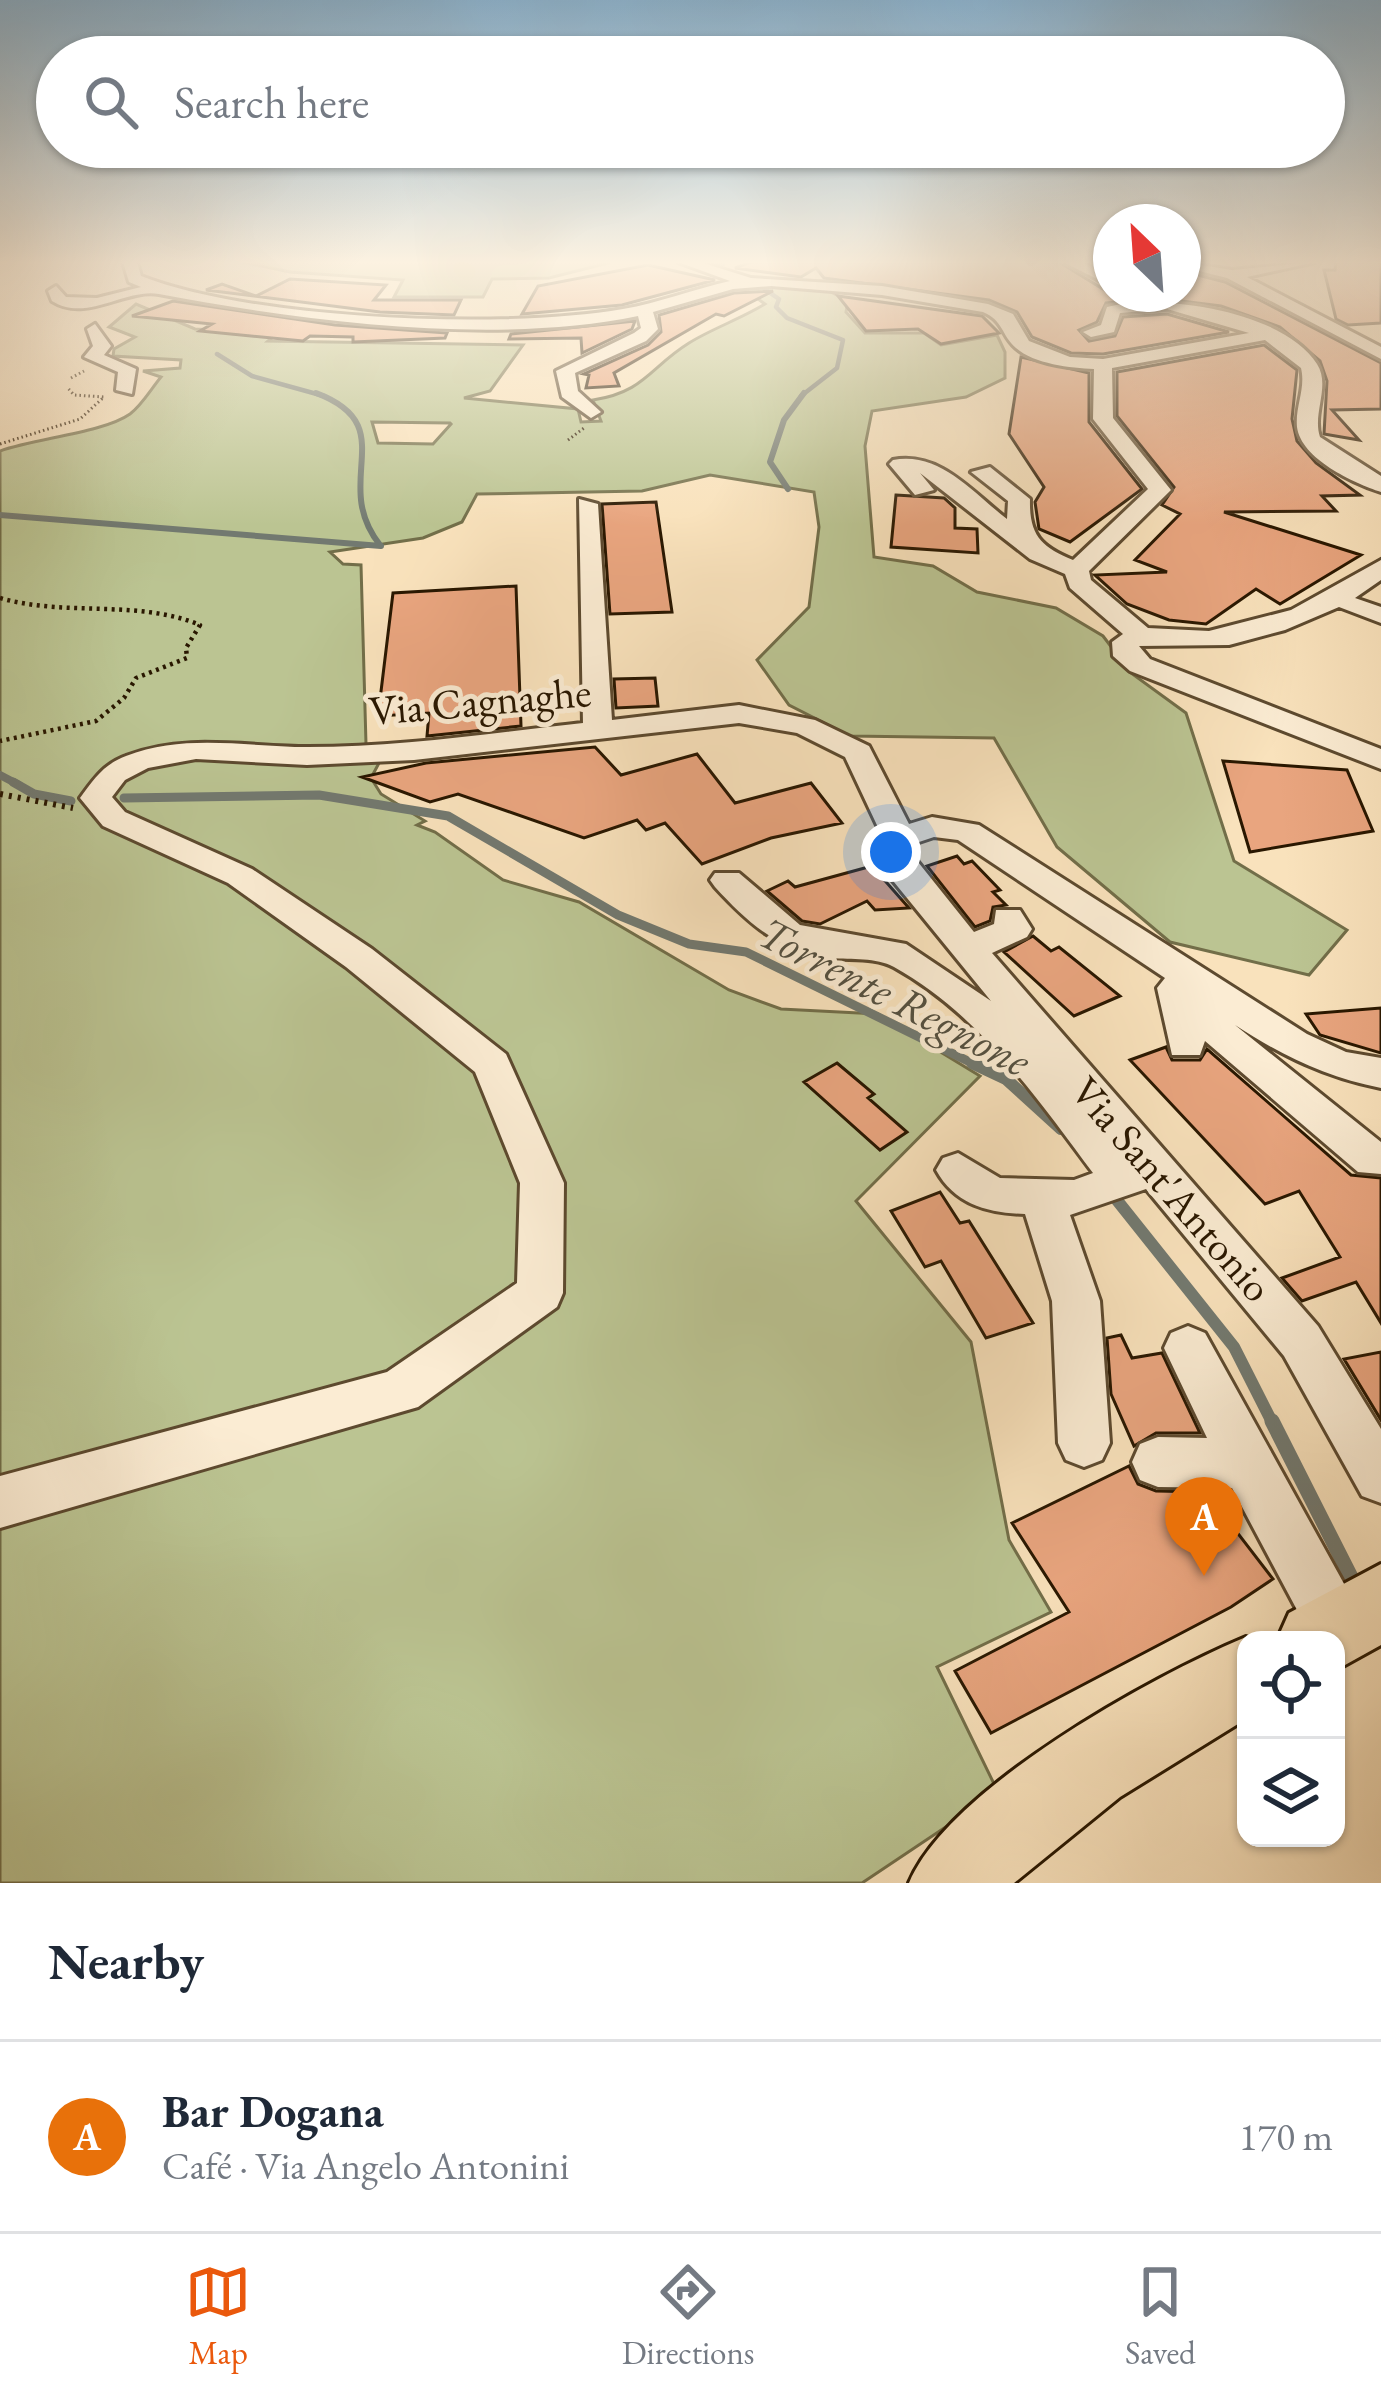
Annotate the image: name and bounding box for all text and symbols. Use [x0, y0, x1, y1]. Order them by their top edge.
search box [36, 36, 1345, 168]
icon: search [78, 69, 144, 135]
text: Search here [174, 73, 369, 131]
north arrow [1093, 204, 1201, 312]
street label: Via Cagnaghe [367, 664, 593, 738]
your location [861, 822, 921, 882]
water label: Torrente Regnone [749, 903, 1041, 1090]
street label: Via Sant'Antonio [1059, 1065, 1285, 1313]
pin: A [1165, 1477, 1243, 1576]
map controls [1237, 1631, 1345, 1847]
button: locate [1237, 1631, 1345, 1739]
button: layers [1237, 1739, 1345, 1847]
text: Nearby [48, 1928, 204, 1994]
text: Bar Dogana [162, 2082, 384, 2140]
text: A [73, 2111, 101, 2162]
text: 170 m [1239, 2111, 1333, 2162]
text: Café · Via Angelo Antonini [162, 2140, 569, 2191]
tab: Map [185, 2259, 251, 2374]
tab: Directions [622, 2259, 755, 2374]
tab: Saved [1125, 2259, 1196, 2374]

